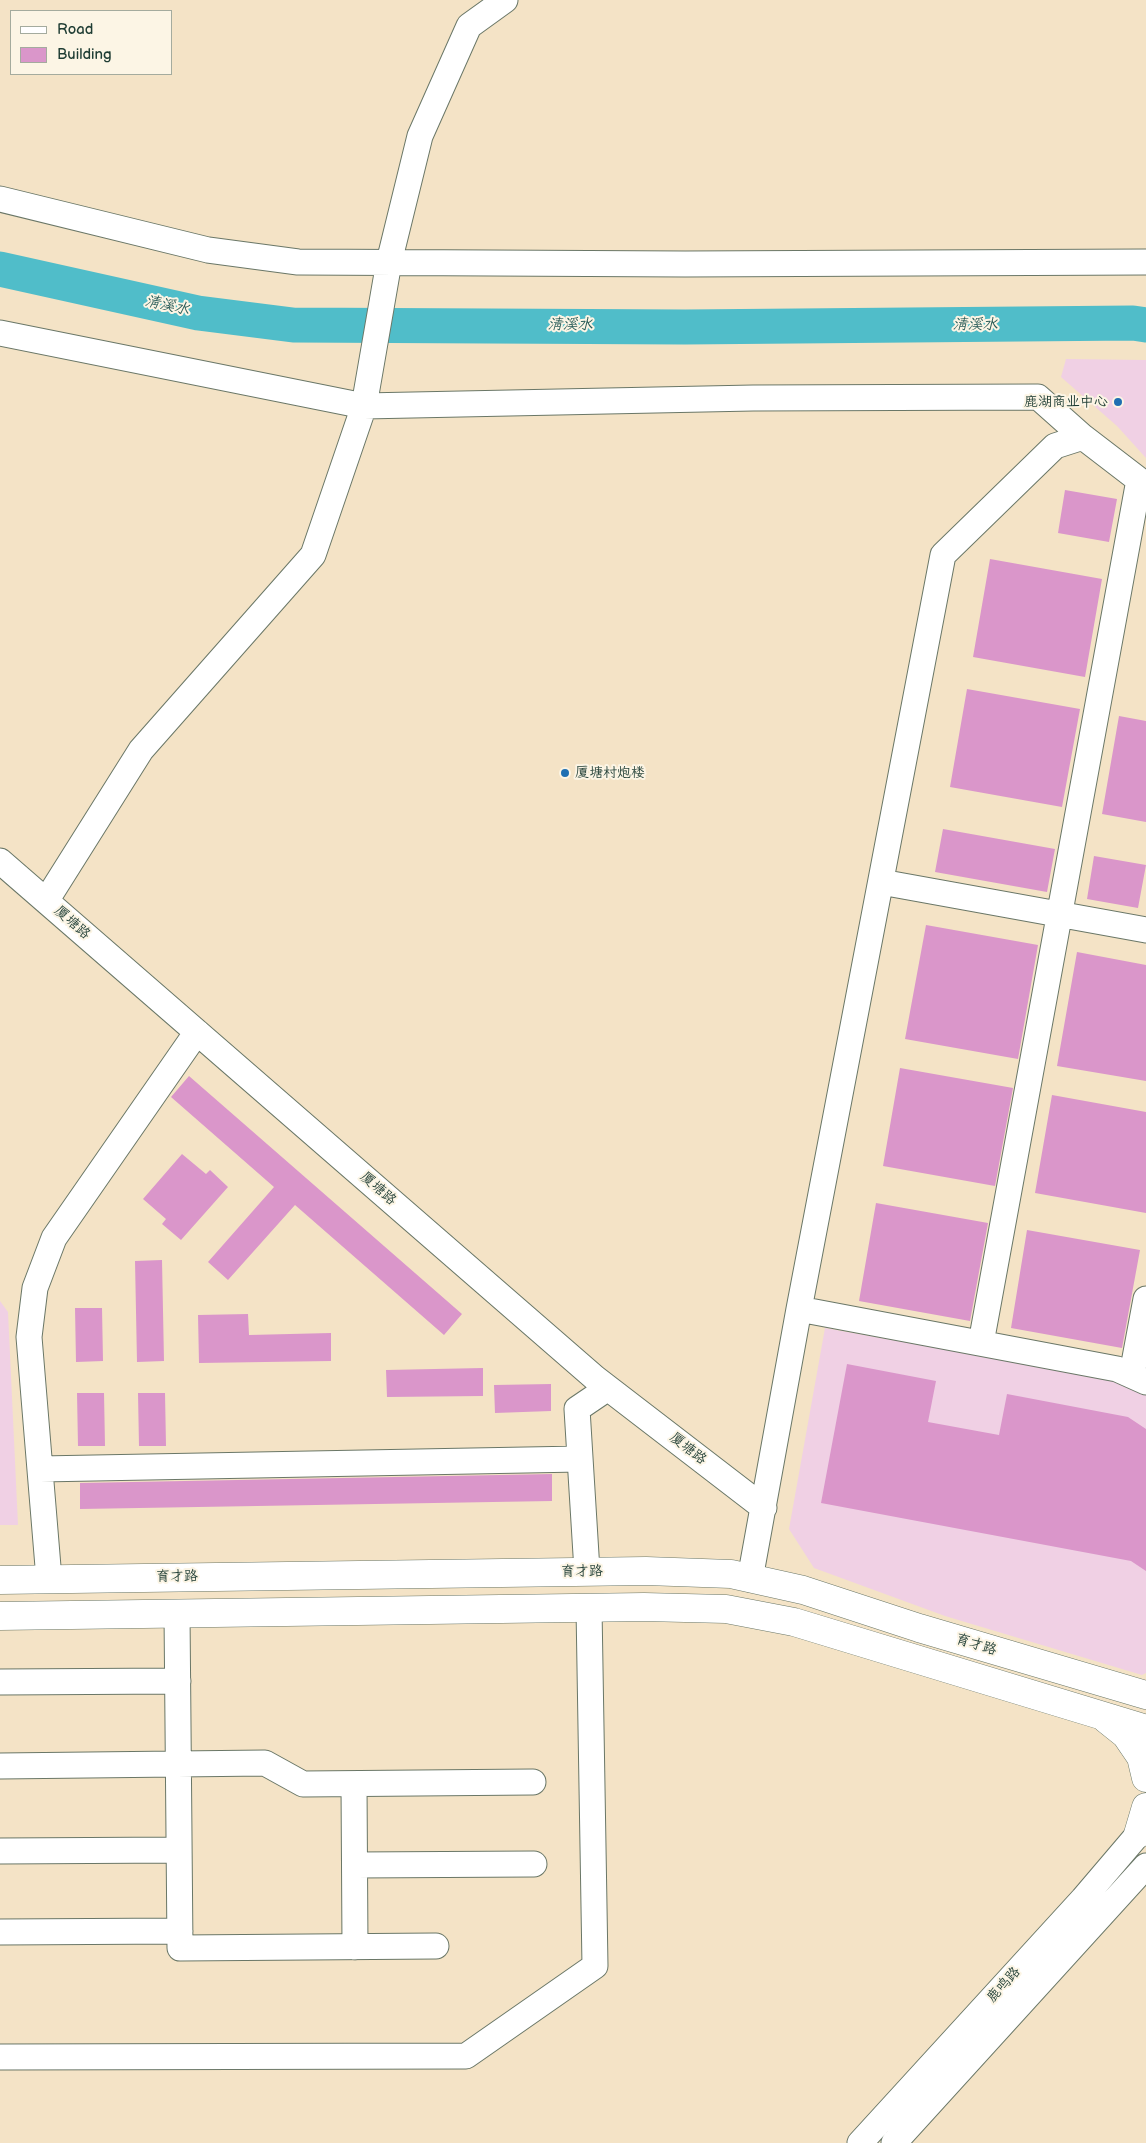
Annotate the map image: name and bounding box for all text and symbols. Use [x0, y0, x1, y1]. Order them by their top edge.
legend [10, 10, 172, 75]
text: Road [57, 20, 93, 39]
text: Building [57, 45, 112, 64]
water label: 清溪水 [143, 293, 191, 319]
water label: 清溪水 [548, 316, 592, 334]
water label: 清溪水 [953, 316, 997, 334]
place label: 鹿湖商业中心 [1024, 394, 1108, 410]
marker: 鹿湖商业中心 [1112, 396, 1124, 408]
place label: 厦塘村炮楼 [575, 765, 645, 781]
marker: 厦塘村炮楼 [559, 767, 571, 779]
street label: 厦塘路 [51, 903, 93, 943]
street label: 厦塘路 [357, 1169, 399, 1209]
street label: 厦塘路 [666, 1429, 710, 1469]
street label: 育才路 [561, 1563, 603, 1581]
street label: 育才路 [156, 1568, 198, 1586]
street label: 育才路 [953, 1631, 999, 1659]
street label: 鹿鸣路 [984, 1964, 1024, 2006]

